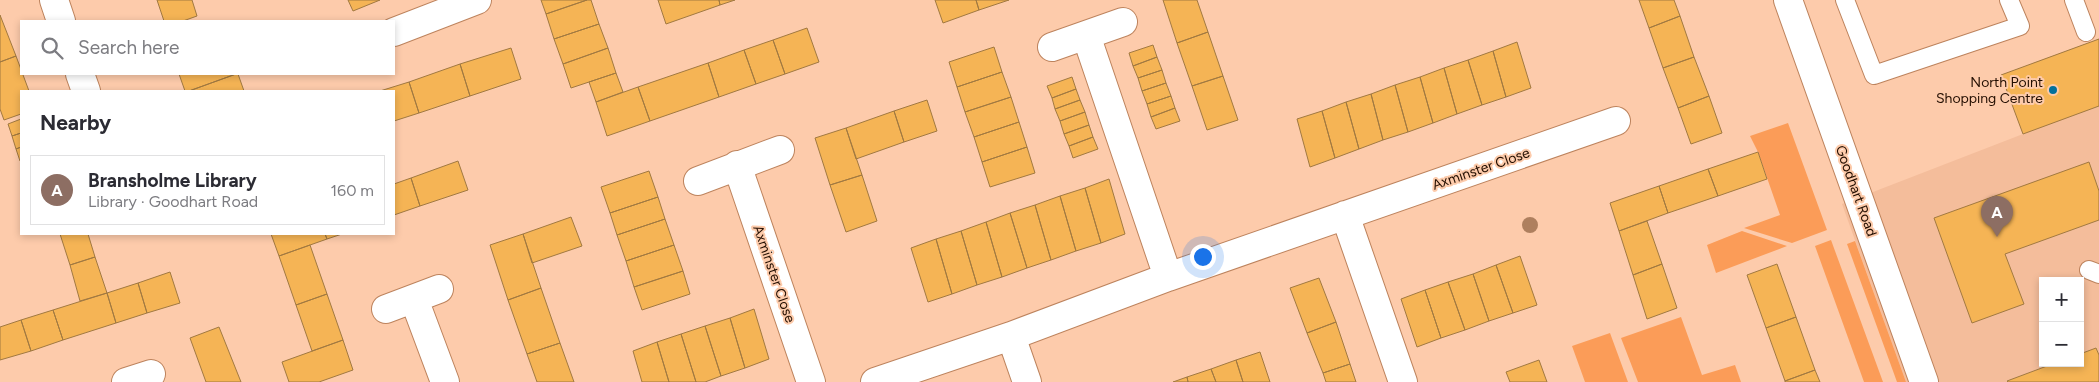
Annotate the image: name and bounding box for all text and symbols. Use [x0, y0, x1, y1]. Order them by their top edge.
search box [20, 20, 395, 75]
icon: search [38, 34, 66, 62]
text: Search here [78, 36, 180, 59]
place label: North Point Shopping Centre [1936, 74, 2043, 107]
marker: North Point Shopping Centre [2047, 84, 2059, 96]
text: Nearby [40, 110, 111, 135]
street label: Goodhart Road [1832, 143, 1880, 239]
street label: Axminster Close [1430, 144, 1532, 194]
text: Bransholme Library [88, 169, 257, 192]
text: A [51, 181, 63, 200]
text: 160 m [331, 181, 374, 200]
text: Library · Goodhart Road [88, 192, 258, 211]
pin: A [1981, 196, 2013, 237]
street label: Axminster Close [749, 223, 799, 325]
your location [1190, 244, 1216, 270]
map controls [2039, 277, 2084, 367]
button: + [2039, 277, 2084, 322]
button: − [2039, 322, 2084, 367]

